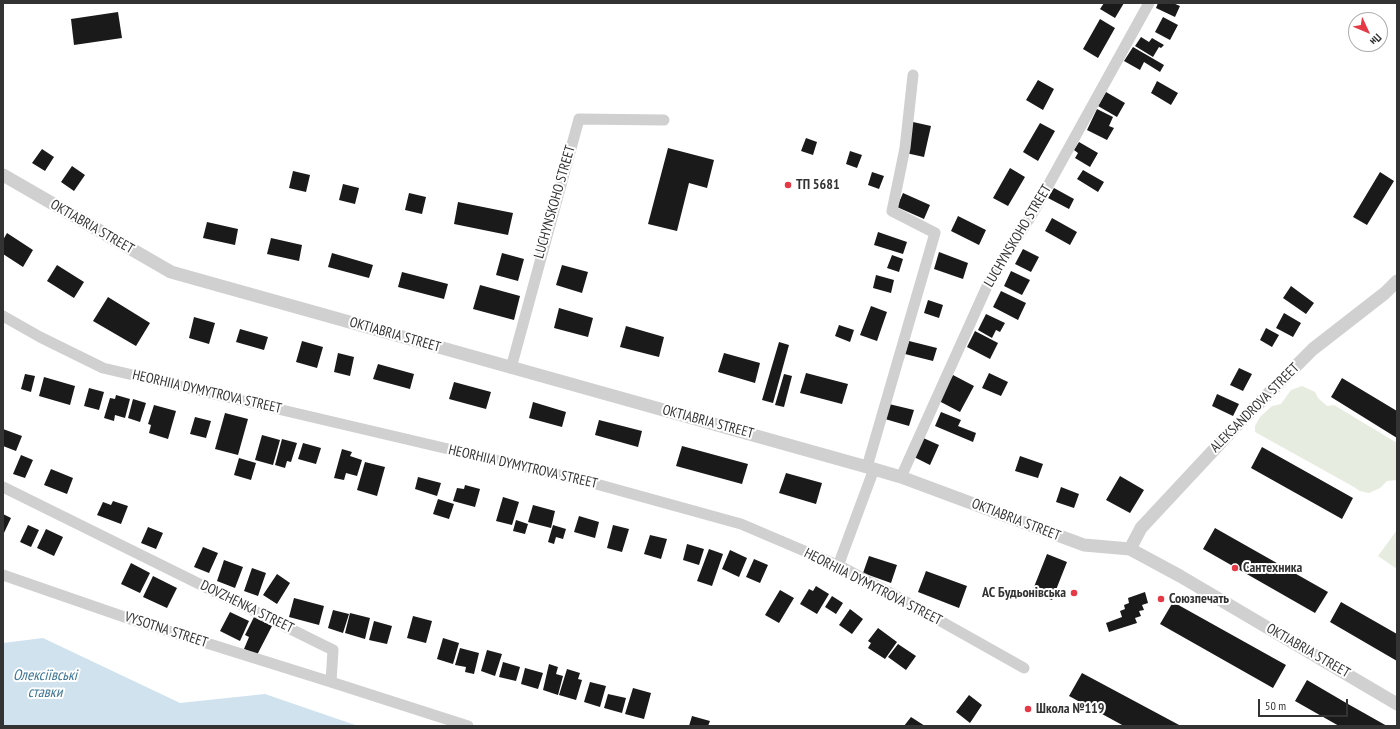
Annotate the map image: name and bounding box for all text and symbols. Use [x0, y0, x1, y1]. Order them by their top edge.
north arrow [1348, 12, 1388, 52]
text: Пн [1367, 31, 1385, 48]
street label: LUCHYNSKOHO STREET [531, 144, 579, 260]
place label: ТП 5681 [796, 177, 840, 193]
marker: ТП 5681 [783, 180, 793, 190]
street label: LUCHYNSKOHO STREET [981, 182, 1055, 290]
street label: OKTIABRIA STREET [47, 196, 137, 258]
street label: OKTIABRIA STREET [348, 314, 442, 356]
street label: ALEKSANDROVA STREET [1207, 360, 1303, 456]
street label: HEORHIIA DYMYTROVA STREET [131, 367, 283, 417]
street label: OKTIABRIA STREET [661, 402, 755, 442]
street label: HEORHIIA DYMYTROVA STREET [447, 442, 599, 492]
street label: OKTIABRIA STREET [969, 495, 1063, 545]
street label: HEORHIIA DYMYTROVA STREET [801, 545, 945, 629]
place label: Сантехника [1243, 560, 1302, 576]
marker: Сантехника [1230, 563, 1240, 573]
street label: DOVZHENKA STREET [198, 577, 296, 637]
place label: АС Будьонівська [982, 585, 1066, 601]
marker: АС Будьонівська [1069, 588, 1079, 598]
place label: Союзпечать [1169, 591, 1229, 607]
marker: Союзпечать [1156, 594, 1166, 604]
street label: VYSOTNA STREET [122, 609, 210, 651]
street label: OKTIABRIA STREET [1263, 620, 1353, 682]
water label: Олексіївські ставки [13, 667, 77, 702]
scale bar [1260, 691, 1350, 717]
text: 50 m [1265, 698, 1286, 713]
place label: Школа №119 [1036, 701, 1104, 717]
marker: Школа №119 [1023, 704, 1033, 714]

